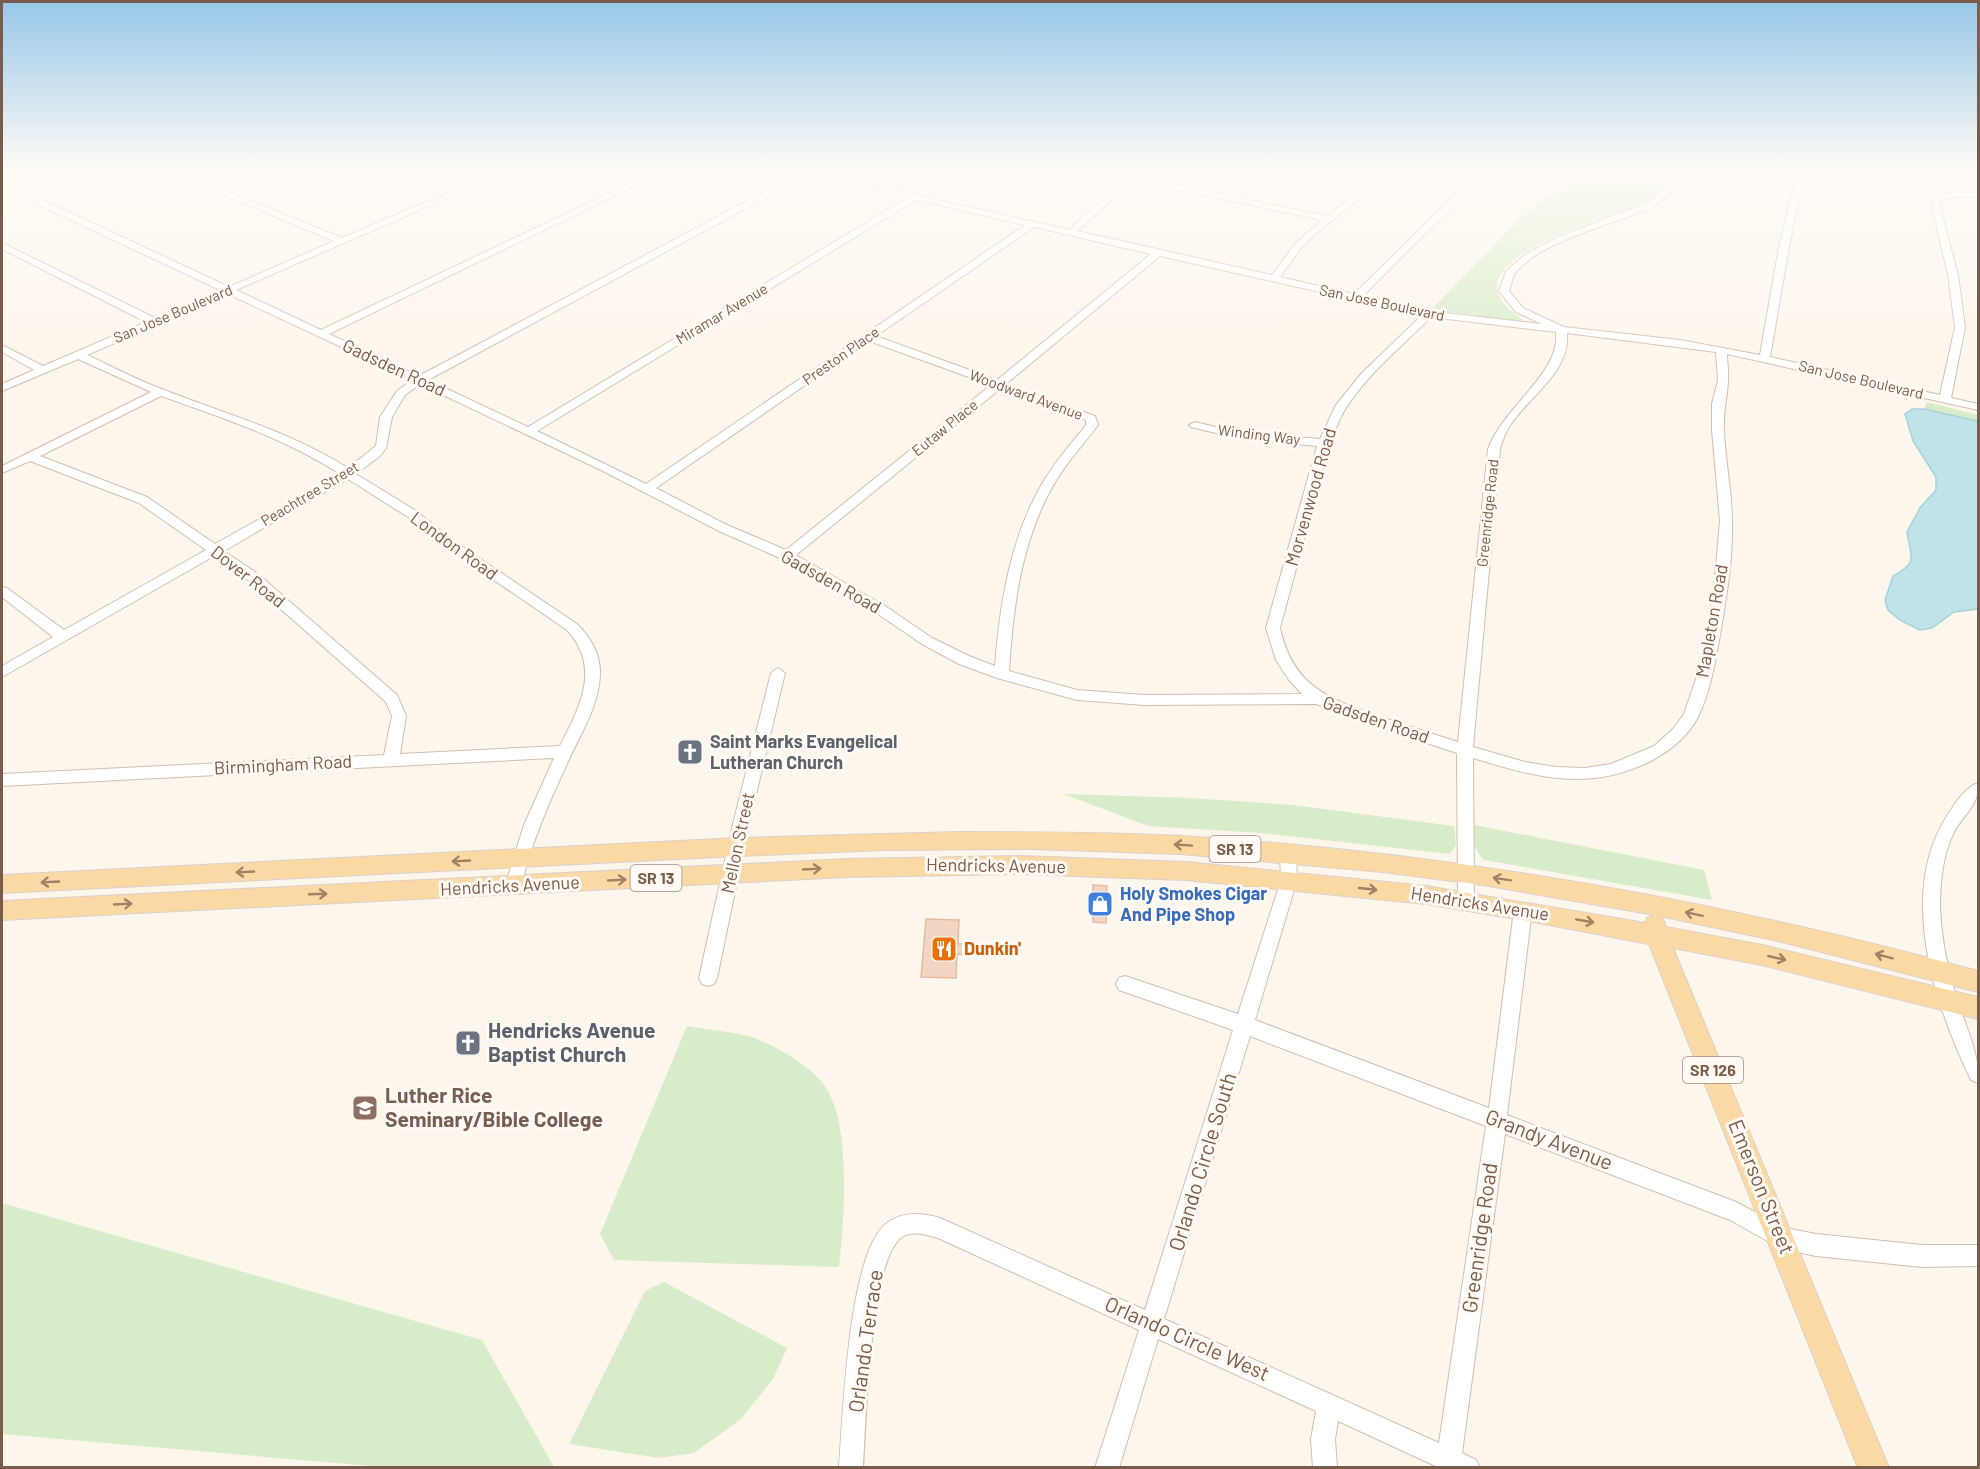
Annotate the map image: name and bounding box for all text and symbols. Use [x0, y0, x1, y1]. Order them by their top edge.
street label: Miramar Avenue [672, 279, 771, 348]
street label: San Jose Boulevard [110, 280, 235, 346]
street label: San Jose Boulevard [1318, 280, 1446, 324]
street label: Preston Place [799, 322, 882, 388]
street label: Gadsden Road [339, 334, 449, 401]
street label: San Jose Boulevard [1797, 356, 1925, 402]
street label: Woodward Avenue [967, 365, 1086, 423]
street label: Eutaw Place [908, 395, 981, 459]
street label: Winding Way [1217, 420, 1302, 448]
street label: Morvenwood Road [1280, 425, 1340, 568]
street label: Peachtree Street [257, 457, 362, 529]
street label: Greenridge Road [1472, 458, 1502, 568]
street label: London Road [407, 506, 502, 584]
street label: Dover Road [207, 540, 290, 612]
street label: Gadsden Road [778, 545, 885, 618]
street label: Mapleton Road [1690, 562, 1732, 679]
street label: Gadsden Road [1320, 691, 1432, 748]
place label: Saint Marks Evangelical Lutheran Church [710, 730, 897, 773]
church icon: Saint Marks Evangelical Lutheran Church [675, 737, 705, 767]
street label: Birmingham Road [213, 749, 353, 779]
street label: Mellon Street [716, 790, 758, 895]
road number: SR 13 [1210, 836, 1260, 862]
one-way arrow [1174, 840, 1193, 851]
street label: Hendricks Avenue [926, 853, 1066, 877]
one-way arrow [451, 855, 471, 866]
one-way arrow [801, 864, 821, 875]
road number: SR 13 [630, 865, 682, 891]
one-way arrow [235, 867, 255, 878]
street label: Hendricks Avenue [440, 870, 580, 900]
one-way arrow [607, 874, 627, 885]
one-way arrow [1493, 874, 1512, 885]
one-way arrow [41, 876, 61, 887]
street label: Hendricks Avenue [1409, 881, 1551, 925]
place label: Holy Smokes Cigar And Pipe Shop [1120, 882, 1267, 925]
one-way arrow [1358, 883, 1378, 894]
one-way arrow [307, 889, 327, 900]
shop icon: Holy Smokes Cigar And Pipe Shop [1085, 889, 1115, 919]
one-way arrow [112, 899, 132, 910]
one-way arrow [1685, 908, 1704, 920]
one-way arrow [1575, 916, 1595, 927]
restaurant icon: Dunkin' [929, 934, 959, 964]
place label: Dunkin' [964, 937, 1021, 959]
one-way arrow [1875, 949, 1894, 961]
one-way arrow [1767, 953, 1786, 964]
place label: Hendricks Avenue Baptist Church [488, 1017, 655, 1066]
church icon: Hendricks Avenue Baptist Church [453, 1028, 483, 1058]
road number: SR 126 [1683, 1057, 1743, 1083]
street label: Orlando Circle South [1163, 1069, 1241, 1254]
place label: Luther Rice Seminary/Bible College [385, 1082, 603, 1131]
school or university icon: Luther Rice Seminary/Bible College [350, 1093, 380, 1123]
street label: Grandy Avenue [1482, 1103, 1617, 1174]
street label: Emerson Street [1724, 1115, 1801, 1257]
street label: Greenridge Road [1456, 1161, 1501, 1315]
street label: Orlando Terrace [842, 1268, 887, 1414]
street label: Orlando Circle West [1101, 1290, 1274, 1385]

